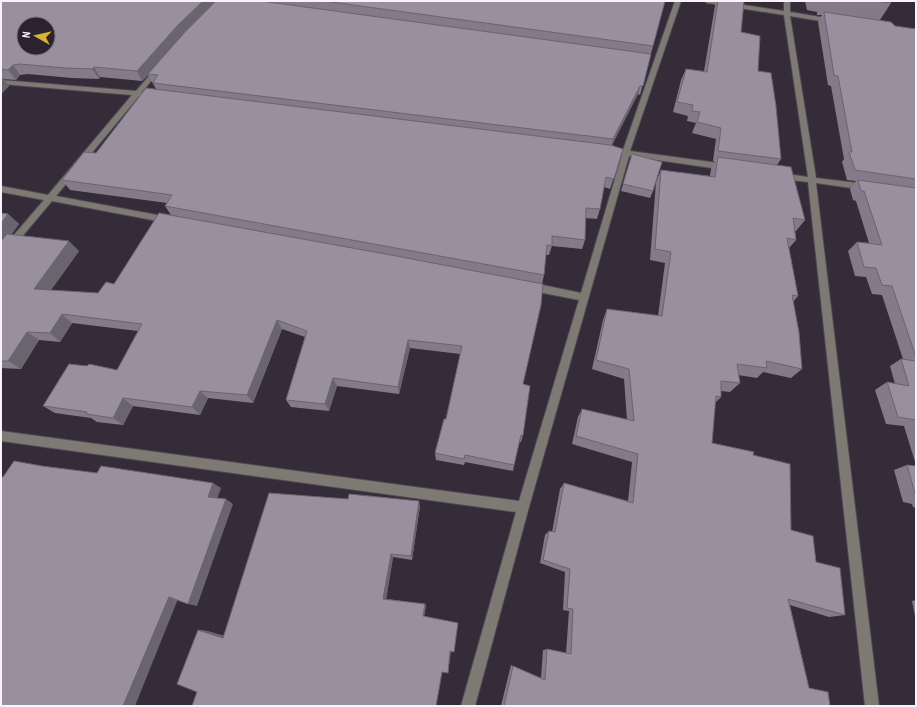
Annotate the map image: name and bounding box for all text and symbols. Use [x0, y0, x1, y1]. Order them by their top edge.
north arrow [16, 16, 56, 56]
text: N [19, 30, 33, 39]

